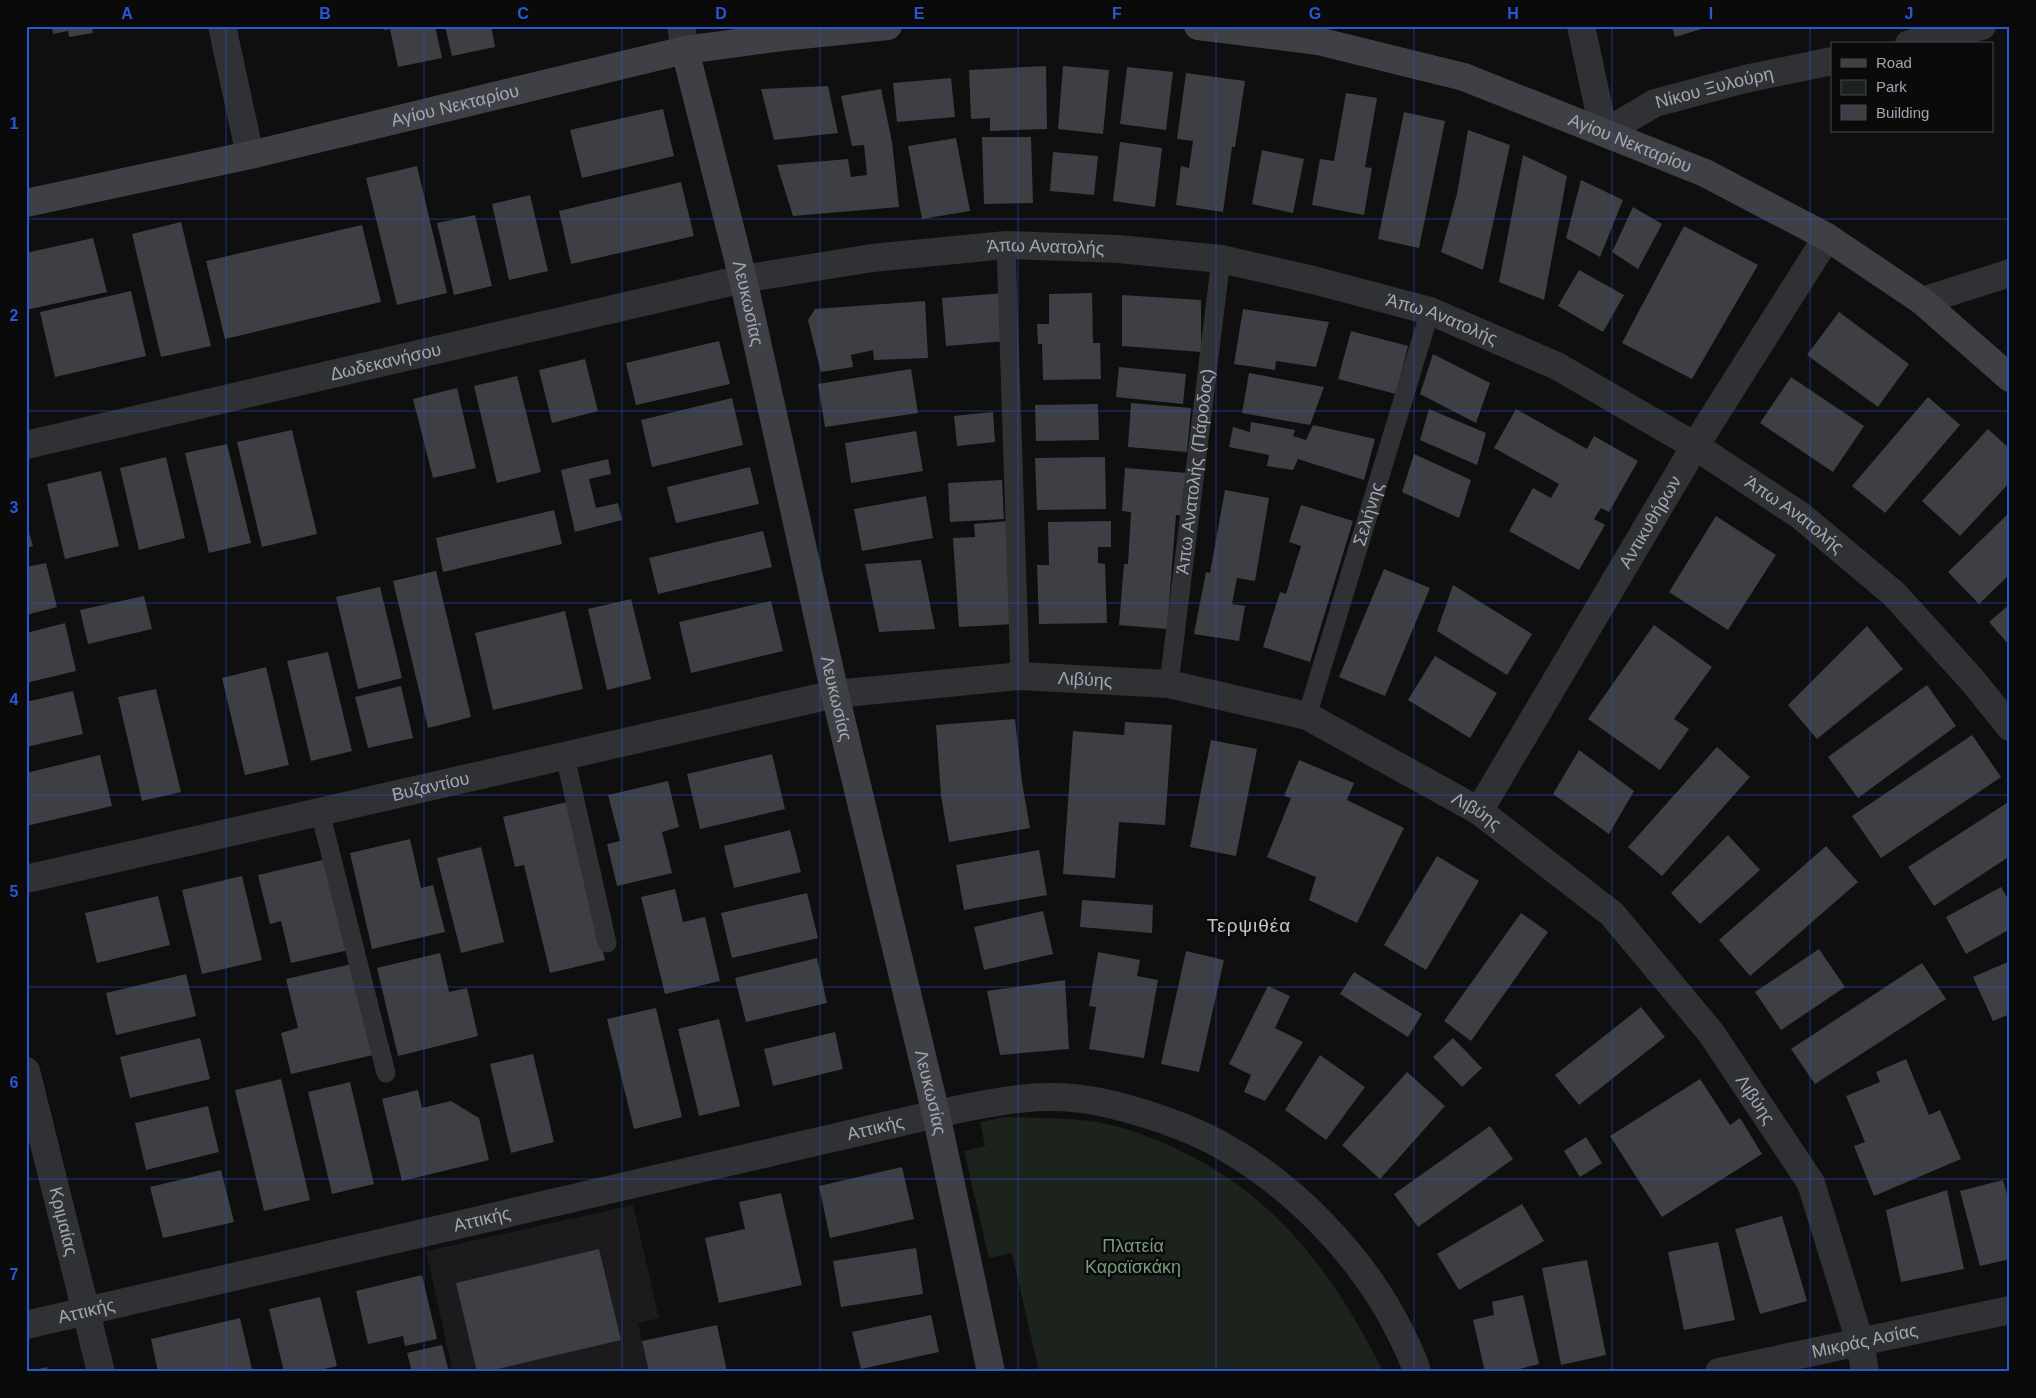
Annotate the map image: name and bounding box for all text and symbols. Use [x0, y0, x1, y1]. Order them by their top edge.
text: A [121, 5, 133, 22]
text: B [319, 5, 331, 22]
text: C [517, 5, 529, 22]
text: D [715, 5, 727, 22]
text: E [914, 5, 925, 22]
text: F [1112, 5, 1122, 22]
text: G [1309, 5, 1321, 22]
text: H [1507, 5, 1519, 22]
text: I [1709, 5, 1713, 22]
text: J [1905, 5, 1913, 22]
legend [1831, 42, 1994, 132]
text: Road [1876, 54, 1912, 71]
street label: Νίκου Ξυλούρη [1653, 63, 1775, 112]
text: Park [1876, 78, 1907, 95]
street label: Αγίου Νεκταρίου [389, 80, 521, 131]
text: Building [1876, 104, 1929, 121]
street label: Αγίου Νεκταρίου [1565, 110, 1695, 177]
text: 1 [10, 115, 19, 132]
street label: Άπω Ανατολής [986, 235, 1105, 259]
street label: Λευκωσίας [729, 258, 768, 348]
street label: Άπω Ανατολής [1384, 290, 1501, 349]
text: 2 [10, 307, 19, 324]
street label: Δωδεκανήσου [328, 339, 443, 384]
street label: Άπω Ανατολής (Πάροδος) [1172, 368, 1217, 576]
street label: Αντικυθήρων [1615, 472, 1685, 572]
street label: Άπω Ανατολής [1741, 472, 1848, 558]
street label: Σελήνης [1349, 479, 1388, 549]
text: 3 [10, 499, 19, 516]
street label: Λευκωσίας [817, 654, 856, 743]
street label: Λιβύης [1057, 668, 1113, 691]
text: 4 [10, 691, 19, 708]
street label: Βυζαντίου [390, 768, 471, 805]
street label: Λιβύης [1448, 788, 1505, 835]
text: 5 [10, 883, 19, 900]
district label: Τερψιθέα [1207, 915, 1291, 936]
street label: Λευκωσίας [911, 1048, 950, 1137]
street label: Λιβύης [1732, 1071, 1779, 1128]
text: 6 [10, 1074, 19, 1091]
street label: Αττικής [845, 1112, 906, 1144]
street label: Κριμαίας [45, 1185, 82, 1258]
street label: Αττικής [451, 1203, 513, 1236]
park label: Πλατεία Καραϊσκάκη [1085, 1236, 1181, 1277]
text: 7 [10, 1266, 19, 1283]
street label: Αττικής [56, 1295, 117, 1327]
street label: Μικράς Ασίας [1810, 1320, 1920, 1362]

